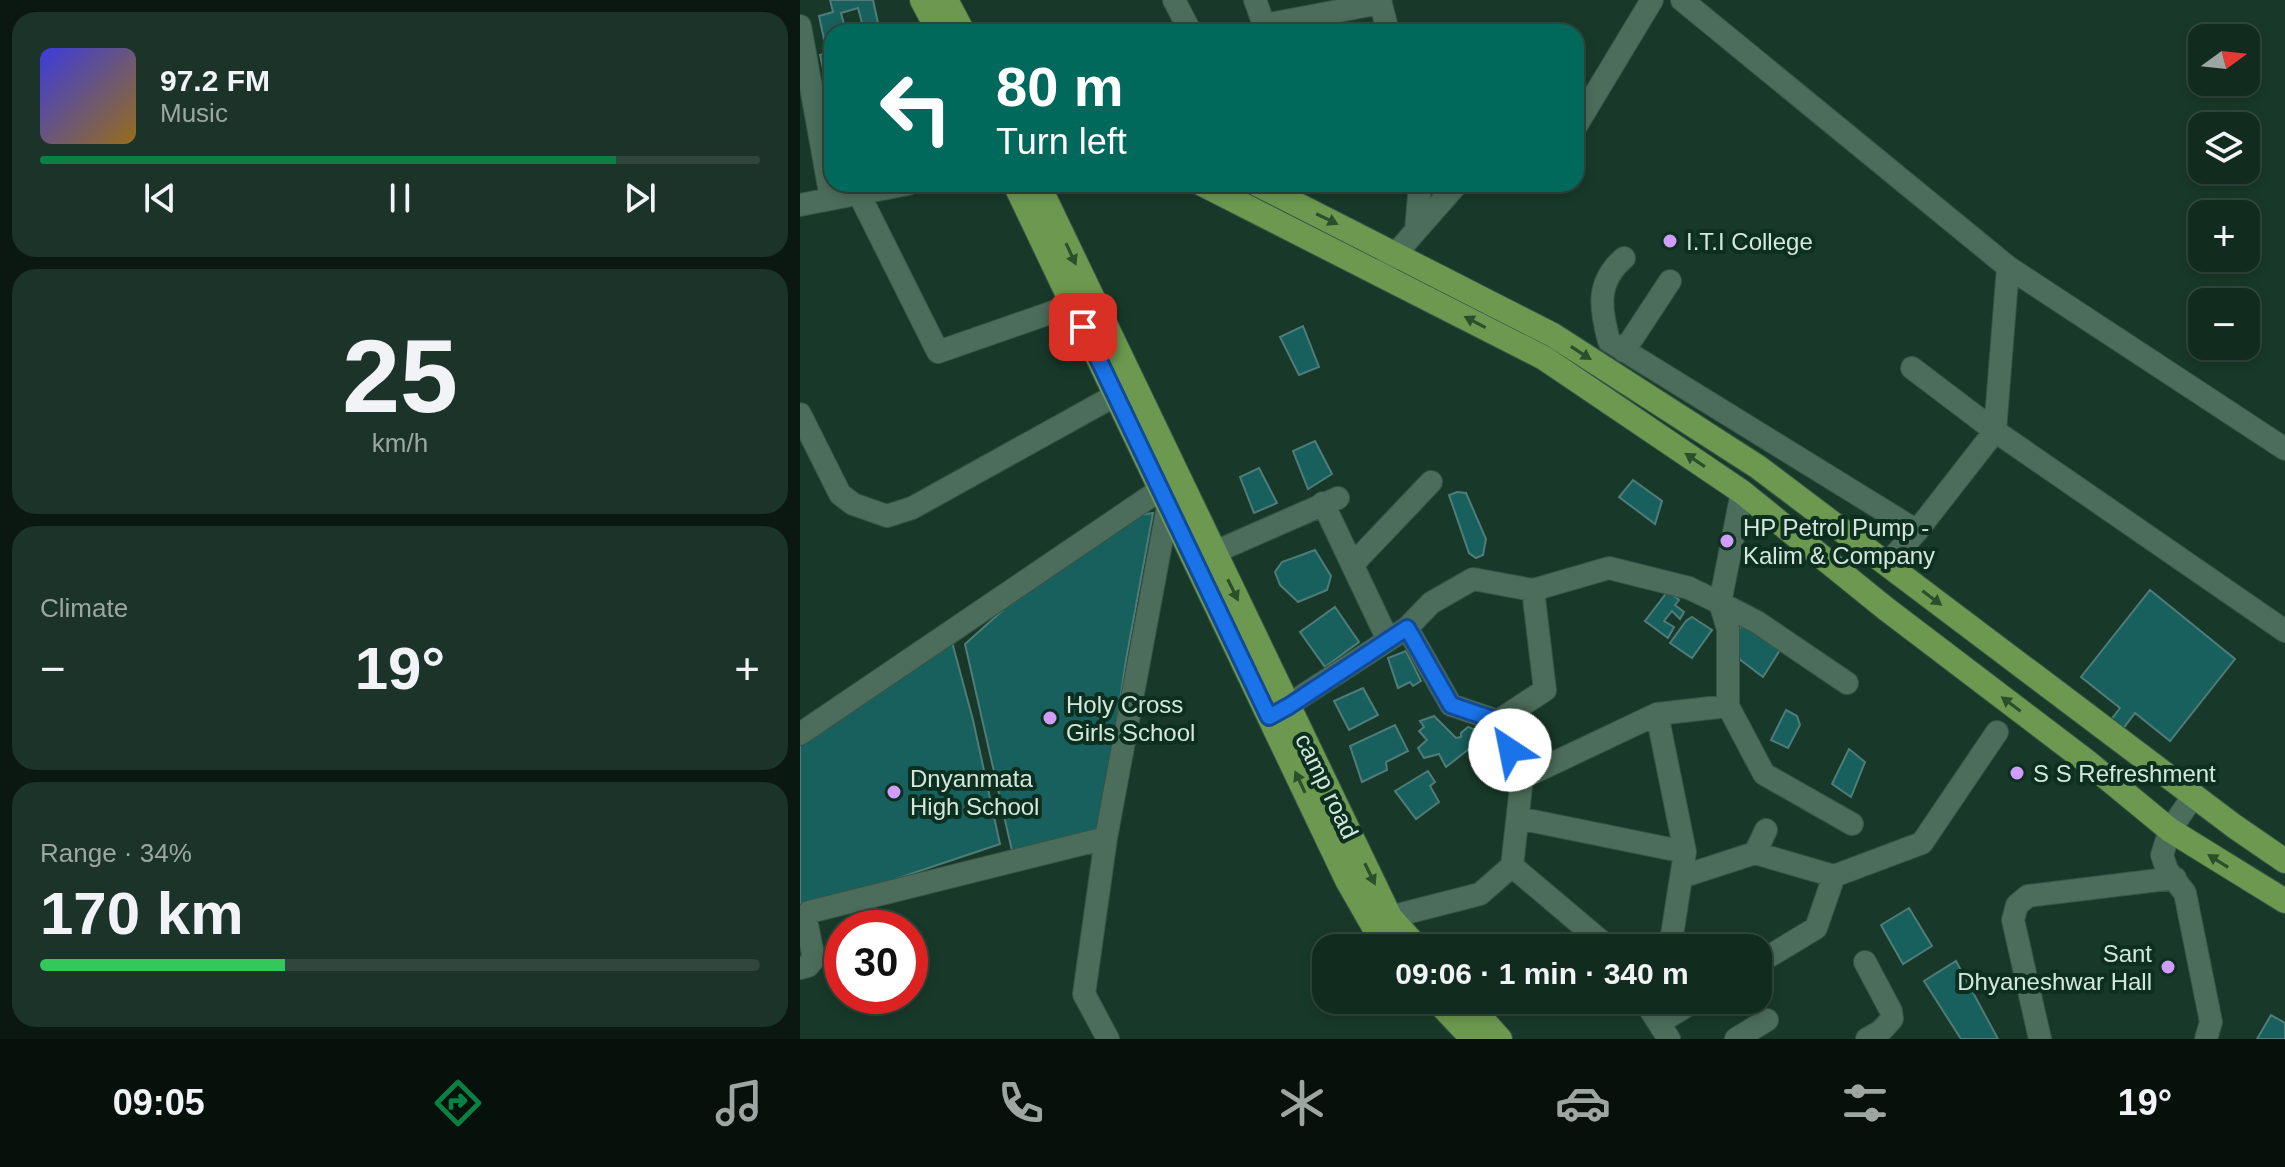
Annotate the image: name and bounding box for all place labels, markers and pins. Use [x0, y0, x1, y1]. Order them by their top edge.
place label: I.T.I College [1686, 228, 1813, 255]
marker: I.T.I College [1661, 232, 1679, 250]
pin [1049, 293, 1117, 361]
place label: HP Petrol Pump - Kalim & Company [1743, 514, 1935, 569]
marker: HP Petrol Pump - Kalim & Company [1718, 532, 1736, 550]
place label: Holy Cross Girls School [1066, 691, 1195, 746]
marker: Holy Cross Girls School [1041, 709, 1059, 727]
place label: S S Refreshment [2033, 760, 2216, 787]
marker: S S Refreshment [2008, 764, 2026, 782]
place label: Dnyanmata High School [910, 765, 1039, 820]
marker: Dnyanmata High School [885, 783, 903, 801]
place label: Sant Dhyaneshwar Hall [1957, 940, 2152, 995]
marker: Sant Dhyaneshwar Hall [2159, 958, 2177, 976]

